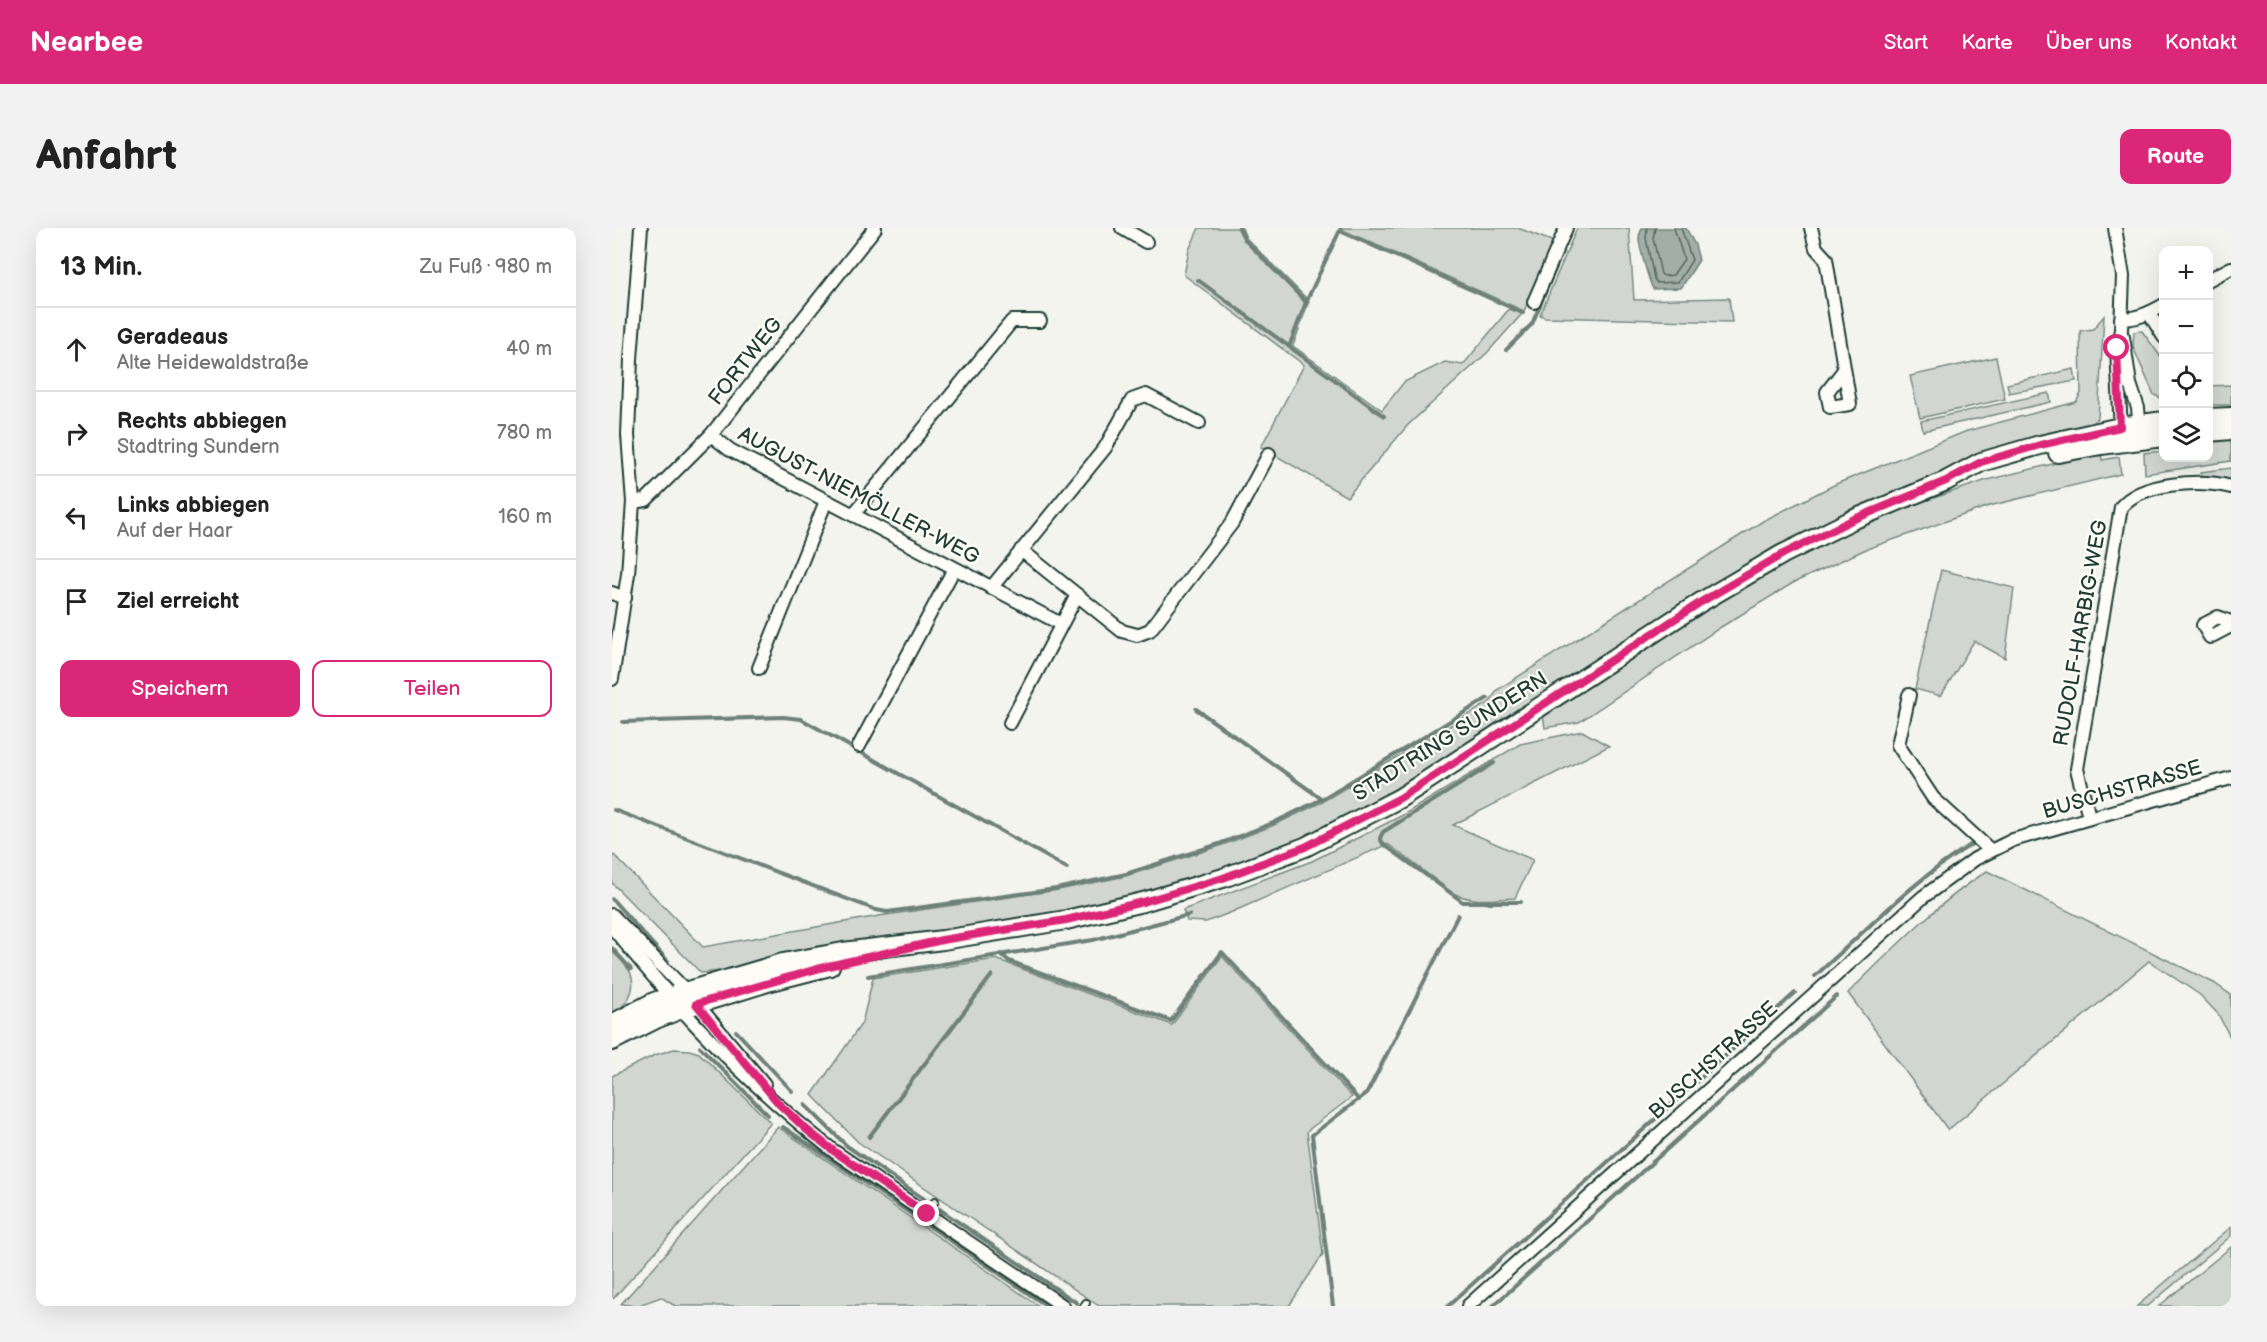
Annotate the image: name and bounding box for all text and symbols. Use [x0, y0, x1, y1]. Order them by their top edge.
text: Nearbee [30, 26, 143, 59]
text: Start [1884, 30, 1928, 55]
text: Karte [1961, 30, 2013, 55]
text: Über uns [2046, 30, 2132, 55]
text: Kontakt [2165, 30, 2237, 55]
button: Route [2120, 129, 2231, 184]
text: Anfahrt [36, 131, 177, 182]
map controls [2159, 246, 2213, 462]
button: + [2159, 246, 2213, 300]
text: 13 Min. [60, 252, 142, 283]
text: Zu Fuß · 980 m [420, 255, 552, 279]
button: − [2159, 300, 2213, 354]
street label: FORTWEG [703, 312, 788, 410]
text: Geradeaus [117, 324, 228, 351]
icon: ahead [60, 333, 93, 366]
route start [2103, 334, 2129, 360]
text: 40 m [506, 337, 552, 361]
text: Alte Heidewaldstraße [117, 351, 309, 375]
button: locate [2159, 354, 2213, 408]
text: Rechts abbiegen [117, 408, 287, 435]
button: layers [2159, 408, 2213, 462]
icon: right [60, 417, 93, 450]
text: 780 m [497, 421, 552, 445]
street label: AUGUST-NIEMÖLLER-WEG [734, 421, 984, 570]
text: Stadtring Sundern [117, 435, 280, 459]
text: Links abbiegen [117, 492, 270, 519]
icon: left [60, 501, 93, 534]
text: 160 m [498, 505, 552, 529]
street label: RUDOLF-HARBIG-WEG [2048, 518, 2113, 748]
text: Auf der Haar [117, 519, 232, 543]
icon: arrive [60, 585, 93, 618]
text: Ziel erreicht [117, 588, 239, 615]
button: Speichern [60, 660, 300, 717]
button: Teilen [312, 660, 552, 717]
street label: STADTRING SUNDERN [1348, 666, 1552, 807]
street label: BUSCHSTRASSE [2040, 755, 2205, 824]
street label: BUSCHSTRASSE [1644, 996, 1783, 1125]
route end [913, 1200, 939, 1226]

